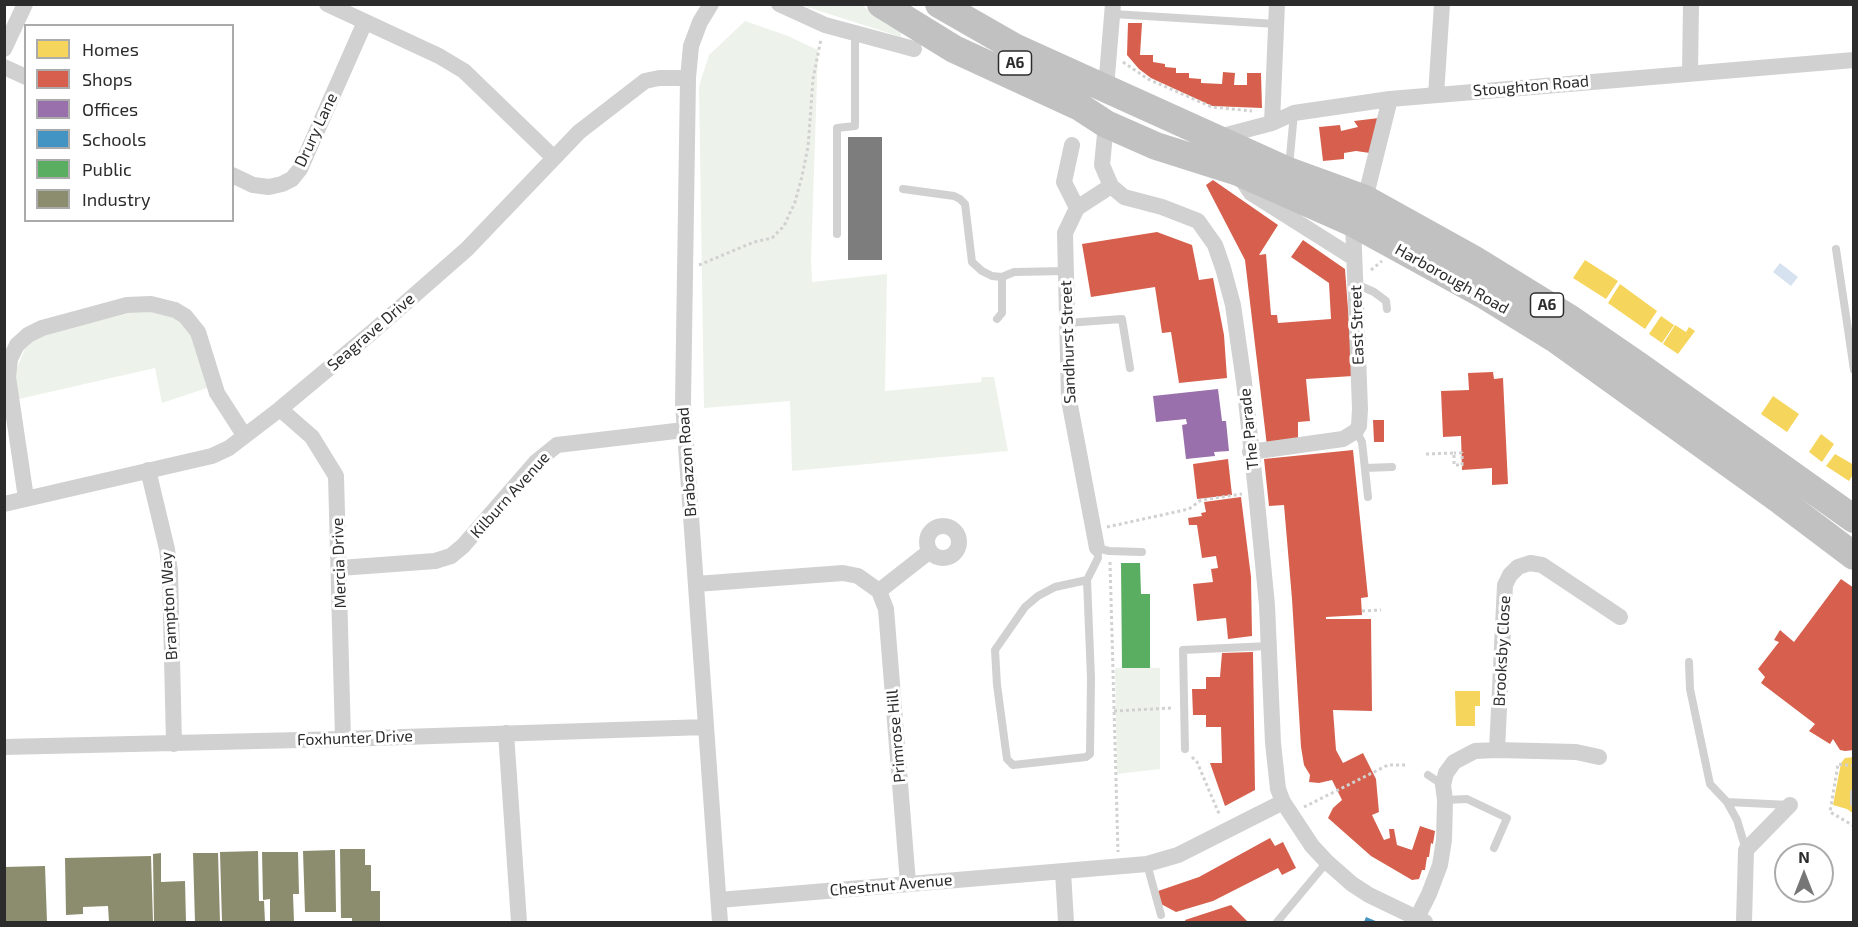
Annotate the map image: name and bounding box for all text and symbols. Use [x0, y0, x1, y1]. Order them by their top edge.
legend [24, 24, 234, 222]
text: Homes [82, 38, 139, 60]
road number: A6 [998, 51, 1032, 75]
text: Shops [82, 68, 132, 90]
street label: Stoughton Road [1472, 71, 1590, 101]
street label: Drury Lane [290, 90, 342, 170]
text: Offices [82, 98, 138, 120]
text: Schools [82, 128, 146, 150]
text: Public [82, 158, 132, 180]
text: Industry [82, 188, 151, 210]
street label: Harborough Road [1392, 240, 1512, 318]
street label: Sandhurst Street [1056, 280, 1080, 404]
street label: East Street [1346, 285, 1368, 365]
street label: Seagrave Drive [324, 289, 418, 375]
road number: A6 [1530, 293, 1564, 317]
street label: The Parade [1235, 387, 1263, 471]
street label: Brabazon Road [674, 406, 700, 518]
street label: Kilburn Avenue [466, 448, 554, 542]
street label: Mercia Drive [328, 517, 350, 609]
street label: Brampton Way [157, 551, 181, 661]
street label: Brooksby Close [1489, 595, 1515, 707]
street label: Primrose Hill [882, 689, 910, 783]
street label: Foxhunter Drive [297, 726, 413, 750]
north arrow [1774, 843, 1834, 903]
text: N [1798, 847, 1810, 866]
street label: Chestnut Avenue [829, 870, 953, 900]

